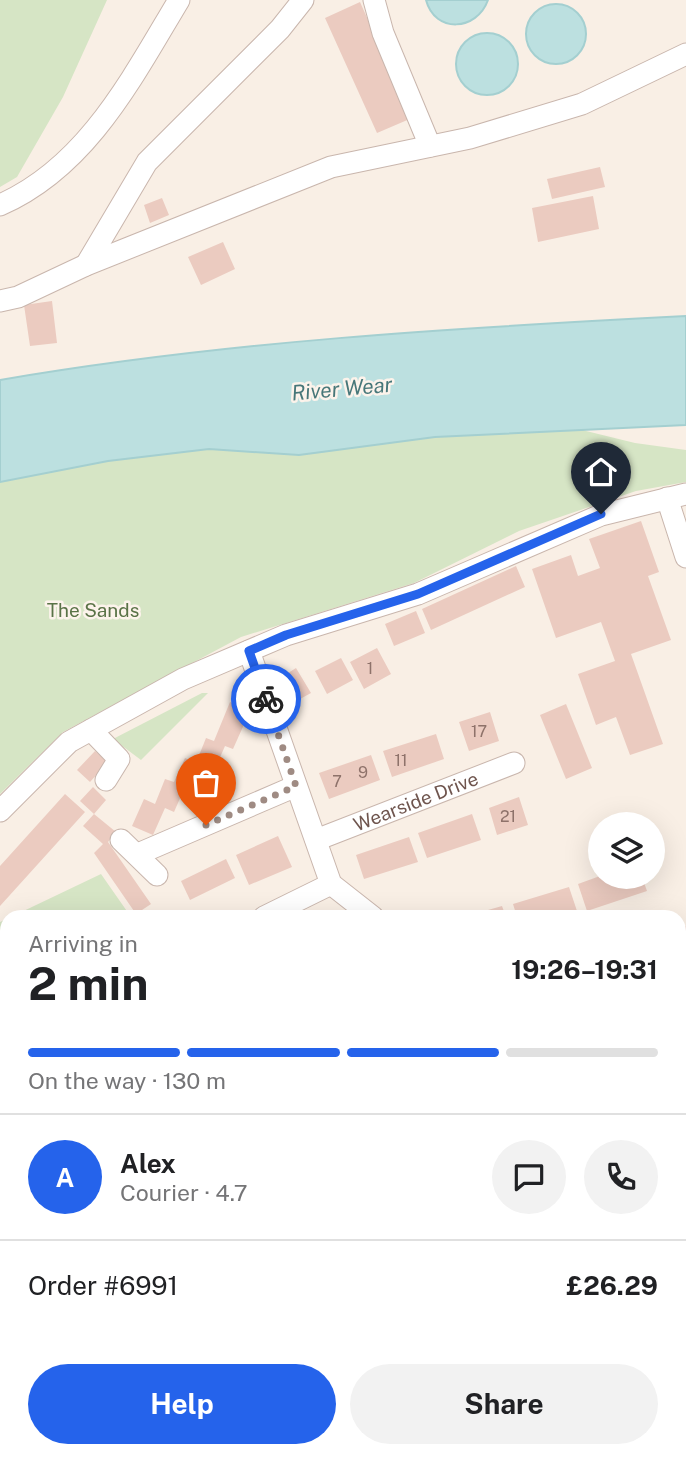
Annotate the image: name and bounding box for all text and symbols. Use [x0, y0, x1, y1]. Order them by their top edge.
water label: River Wear [291, 372, 394, 405]
pin [571, 442, 631, 514]
icon: home [582, 453, 620, 491]
park label: The Sands [47, 599, 139, 621]
house number: 1 [367, 659, 373, 678]
courier [231, 664, 301, 734]
icon: bike [247, 680, 285, 718]
house number: 17 [471, 722, 487, 741]
house number: 11 [394, 751, 408, 770]
pin [176, 753, 236, 825]
house number: 9 [358, 763, 368, 782]
icon: bag [187, 764, 225, 802]
street label: Wearside Drive [350, 767, 481, 835]
house number: 7 [332, 772, 342, 791]
house number: 21 [500, 807, 516, 826]
map controls [588, 812, 665, 889]
button: layers [588, 812, 665, 889]
text: Arriving in [28, 930, 138, 957]
text: 19:26–19:31 [511, 954, 658, 985]
text: 2 min [28, 956, 148, 1010]
text: On the way · 130 m [28, 1067, 226, 1094]
button: chat [492, 1140, 566, 1214]
button: phone [584, 1140, 658, 1214]
text: Alex [120, 1148, 176, 1179]
text: A [56, 1162, 74, 1193]
text: Courier · 4.7 [120, 1179, 248, 1206]
text: Order #6991 [28, 1270, 178, 1301]
text: £26.29 [566, 1270, 658, 1301]
button: Help [28, 1364, 336, 1444]
button: Share [350, 1364, 658, 1444]

